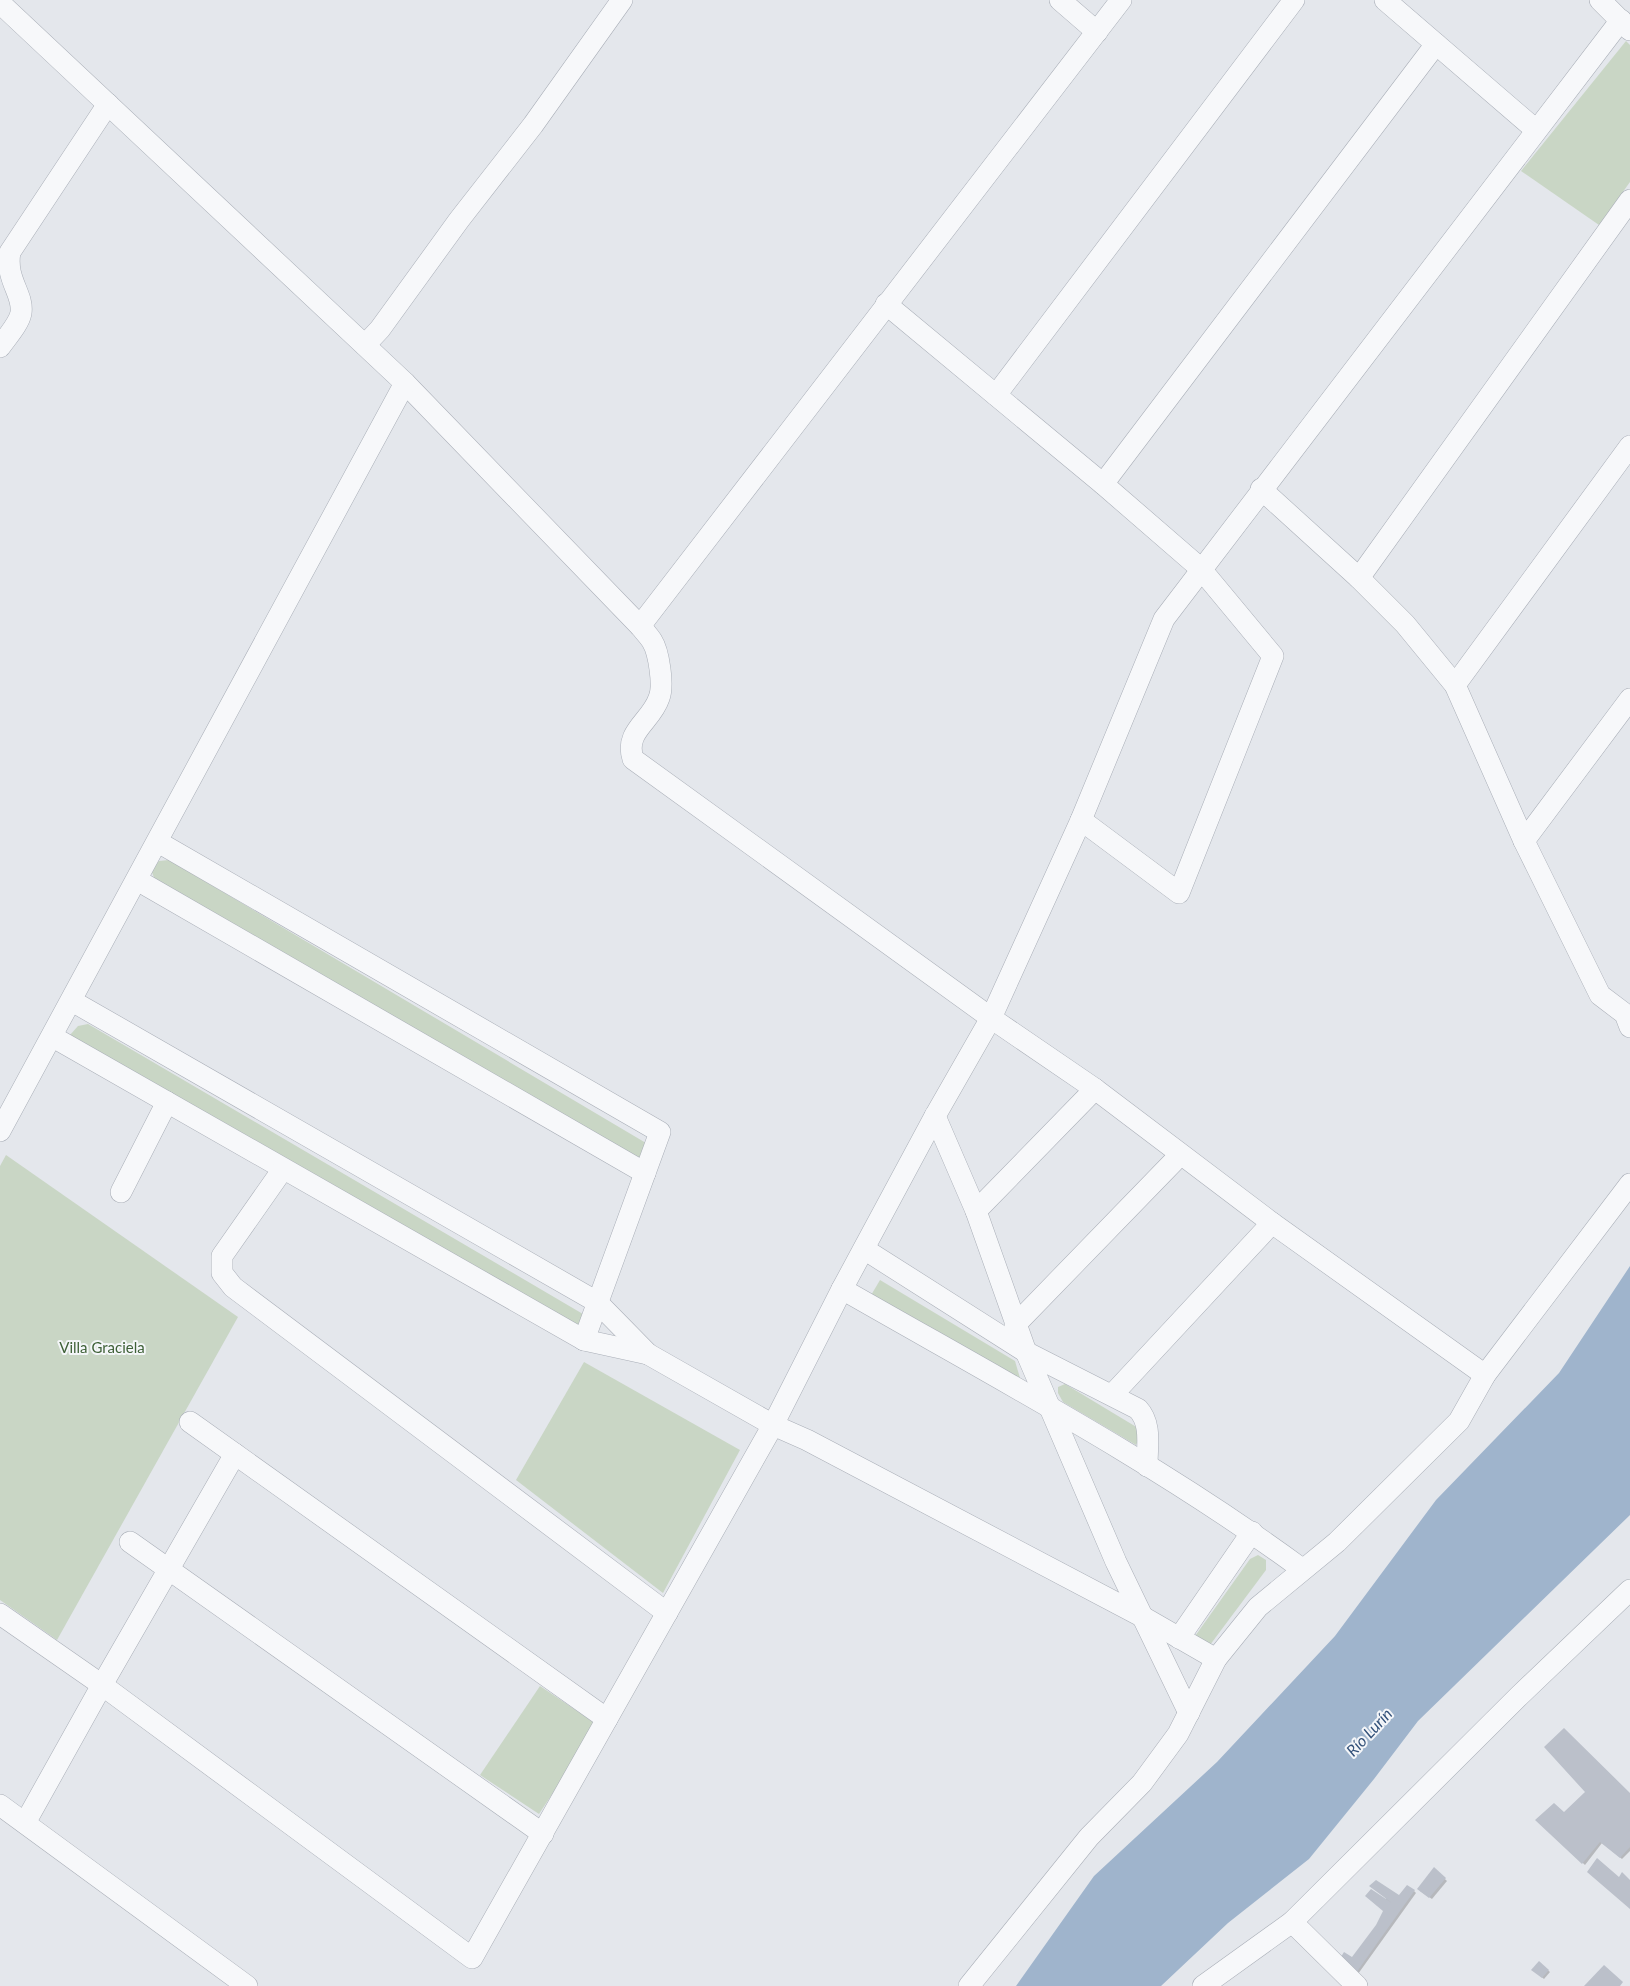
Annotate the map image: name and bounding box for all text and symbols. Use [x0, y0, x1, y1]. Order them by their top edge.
park label: Villa Graciela [59, 1338, 145, 1356]
water label: Río Lurín [1342, 1704, 1395, 1759]

